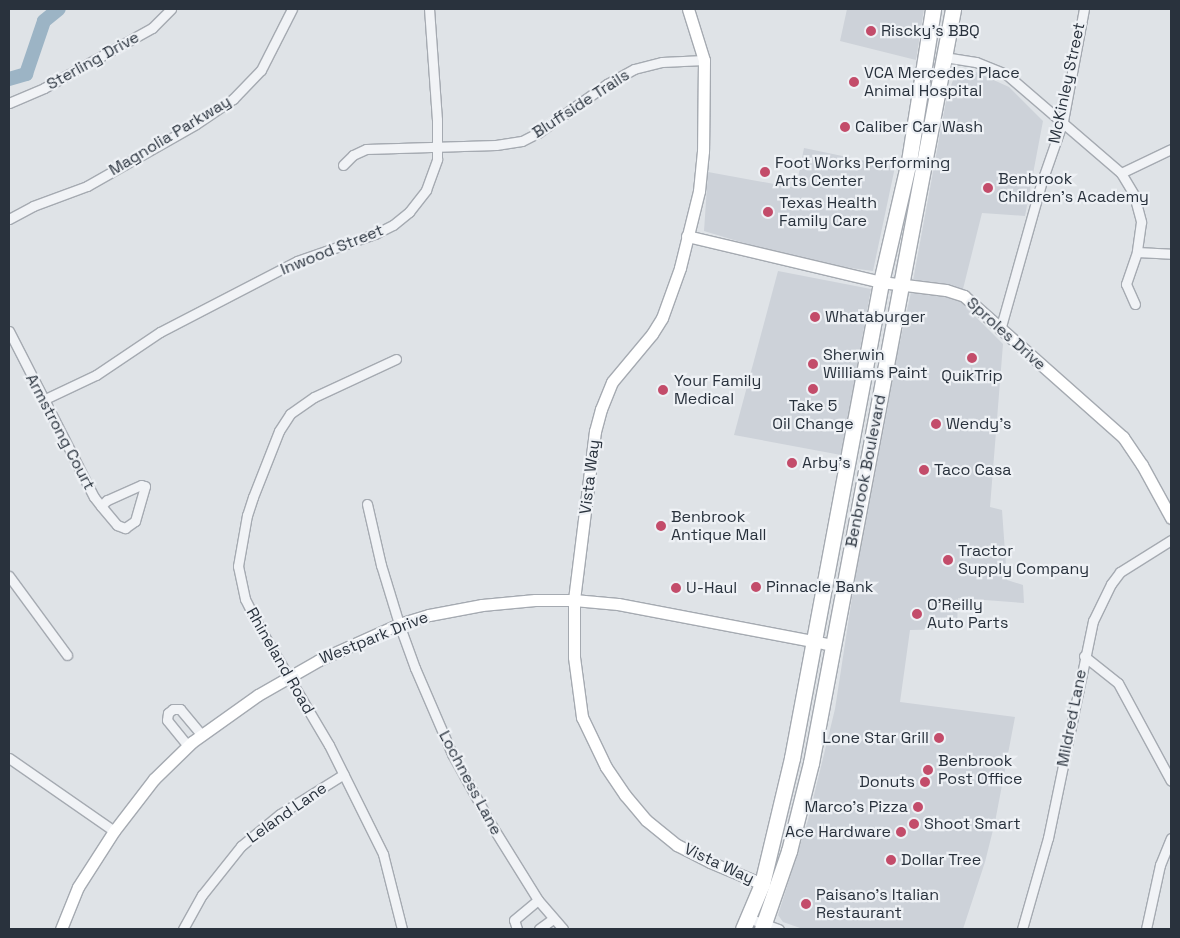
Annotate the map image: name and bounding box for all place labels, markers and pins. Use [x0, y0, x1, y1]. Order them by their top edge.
place label: Riscky's BBQ [881, 21, 980, 41]
marker: Riscky's BBQ [865, 25, 877, 37]
place label: VCA Mercedes Place Animal Hospital [864, 63, 1020, 101]
marker: VCA Mercedes Place Animal Hospital [848, 76, 860, 88]
place label: Caliber Car Wash [855, 117, 983, 137]
marker: Caliber Car Wash [839, 121, 851, 133]
place label: Foot Works Performing Arts Center [775, 153, 950, 191]
marker: Foot Works Performing Arts Center [759, 166, 771, 178]
place label: Benbrook Children's Academy [998, 169, 1149, 207]
marker: Benbrook Children's Academy [982, 182, 994, 194]
place label: Texas Health Family Care [779, 193, 877, 231]
marker: Texas Health Family Care [761, 205, 775, 219]
place label: Whataburger [825, 307, 926, 327]
marker: Whataburger [809, 311, 821, 323]
place label: Sherwin Williams Paint [823, 345, 928, 383]
marker: QuikTrip [966, 352, 978, 364]
marker: Sherwin Williams Paint [807, 358, 819, 370]
place label: QuikTrip [941, 366, 1003, 386]
place label: Your Family Medical [674, 371, 761, 409]
marker: Your Family Medical [656, 383, 670, 397]
marker: Take 5 Oil Change [807, 383, 819, 395]
place label: Take 5 Oil Change [772, 396, 854, 434]
place label: Wendy's [946, 414, 1012, 434]
marker: Wendy's [930, 418, 942, 430]
place label: Arby's [802, 453, 851, 473]
marker: Arby's [786, 457, 798, 469]
place label: Taco Casa [934, 460, 1012, 480]
marker: Taco Casa [918, 464, 930, 476]
place label: Benbrook Antique Mall [671, 507, 767, 545]
marker: Benbrook Antique Mall [655, 520, 667, 532]
place label: Tractor Supply Company [958, 541, 1089, 579]
marker: Tractor Supply Company [942, 554, 954, 566]
place label: Pinnacle Bank [766, 577, 873, 597]
place label: U-Haul [686, 578, 737, 598]
marker: Pinnacle Bank [750, 581, 762, 593]
marker: U-Haul [670, 582, 682, 594]
place label: O'Reilly Auto Parts [927, 595, 1008, 633]
marker: O'Reilly Auto Parts [911, 608, 923, 620]
place label: Lone Star Grill [822, 728, 929, 748]
marker: Lone Star Grill [933, 732, 945, 744]
place label: Benbrook Post Office [938, 751, 1022, 789]
marker: Benbrook Post Office [922, 764, 934, 776]
place label: Donuts [859, 772, 915, 792]
marker: Donuts [919, 776, 931, 788]
place label: Marco's Pizza [804, 797, 908, 817]
marker: Marco's Pizza [912, 801, 924, 813]
place label: Shoot Smart [924, 814, 1021, 834]
marker: Shoot Smart [908, 818, 920, 830]
place label: Ace Hardware [785, 822, 891, 842]
marker: Ace Hardware [895, 826, 907, 838]
place label: Dollar Tree [901, 850, 982, 870]
marker: Dollar Tree [885, 854, 897, 866]
place label: Paisano's Italian Restaurant [816, 885, 939, 923]
marker: Paisano's Italian Restaurant [800, 898, 812, 910]

